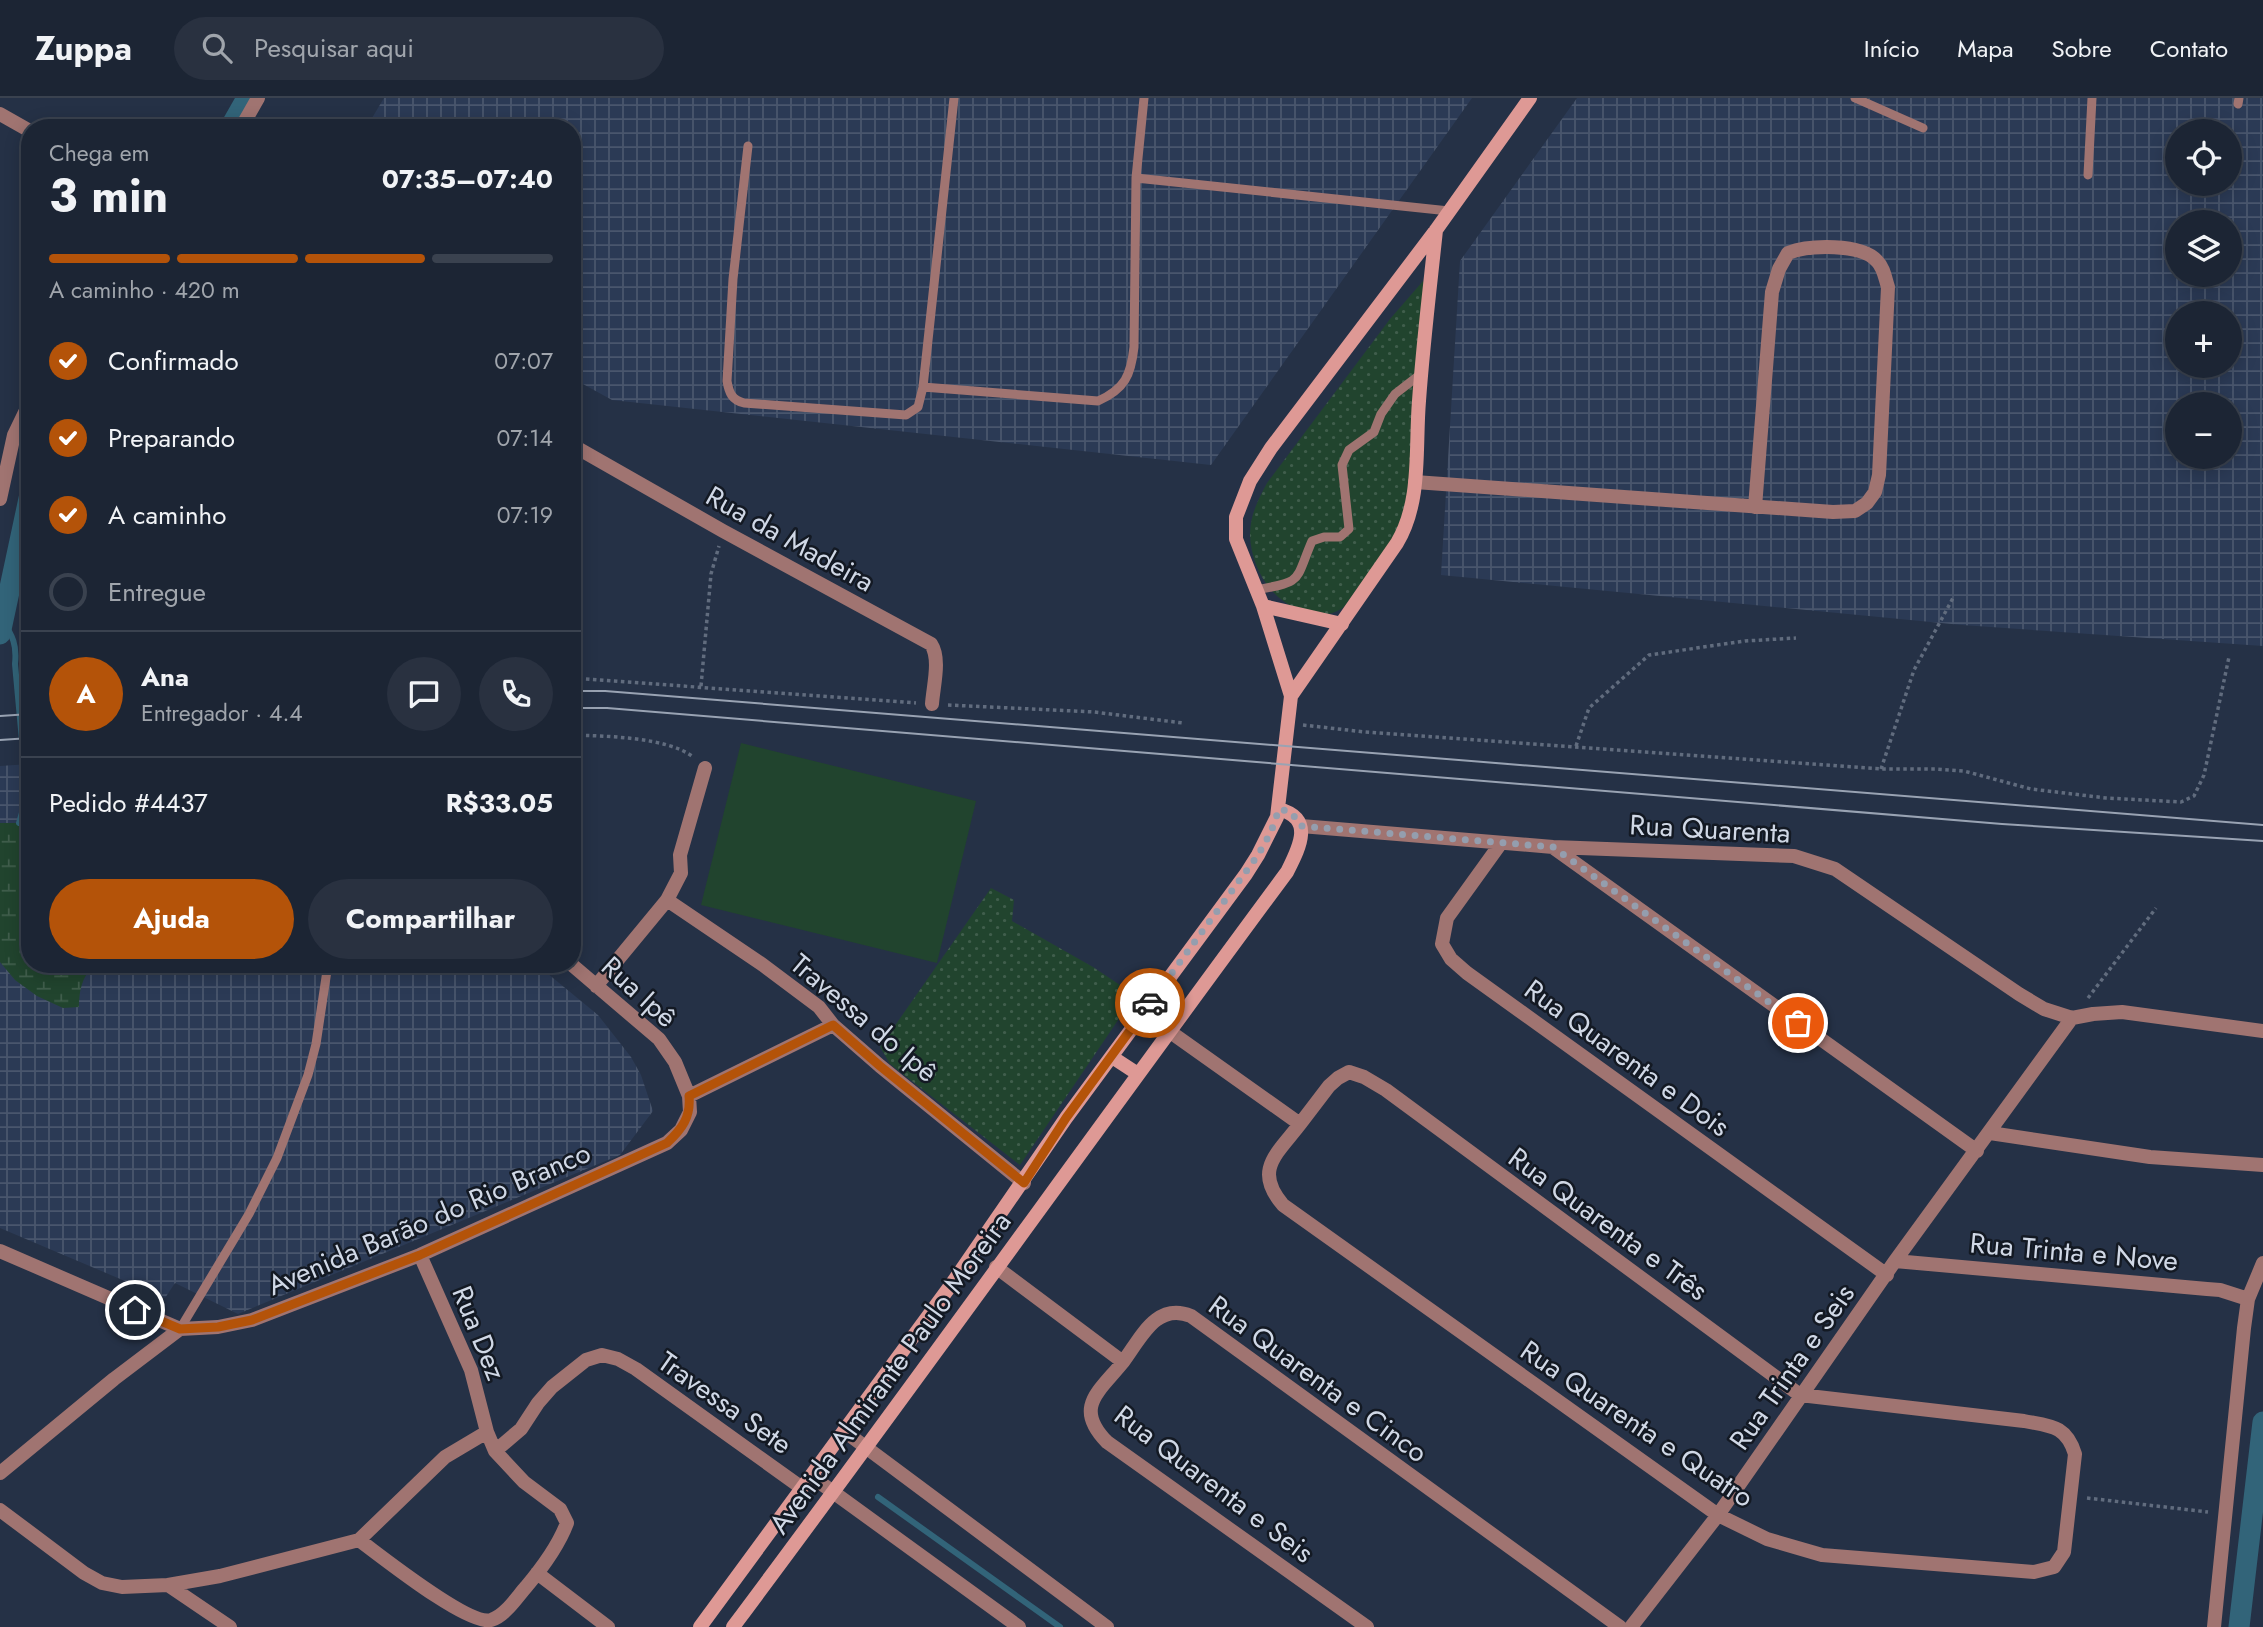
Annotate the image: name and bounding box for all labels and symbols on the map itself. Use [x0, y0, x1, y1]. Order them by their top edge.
street label: Rua da Madeira [698, 476, 882, 602]
street label: Rua Quarenta [1629, 804, 1791, 854]
street label: Travessa do Ipê [781, 944, 947, 1092]
street label: Rua Ipê [592, 947, 686, 1037]
courier [1115, 968, 1185, 1038]
street label: Rua Quarenta e Dois [1516, 969, 1738, 1147]
pin [1768, 993, 1828, 1053]
street label: Avenida Barão do Rio Branco [261, 1132, 597, 1306]
street label: Rua Quarenta e Três [1500, 1137, 1716, 1311]
street label: Avenida Almirante Paulo Moreira [759, 1203, 1021, 1543]
street label: Rua Trinta e Nove [1968, 1222, 2180, 1282]
street label: Rua Trinta e Seis [1719, 1276, 1865, 1458]
pin [105, 1280, 165, 1340]
street label: Rua Dez [442, 1280, 516, 1386]
street label: Rua Quarenta e Cinco [1200, 1285, 1436, 1473]
street label: Rua Quarenta e Quatro [1512, 1330, 1762, 1518]
street label: Travessa Sete [650, 1342, 800, 1464]
street label: Rua Quarenta e Seis [1106, 1395, 1322, 1573]

